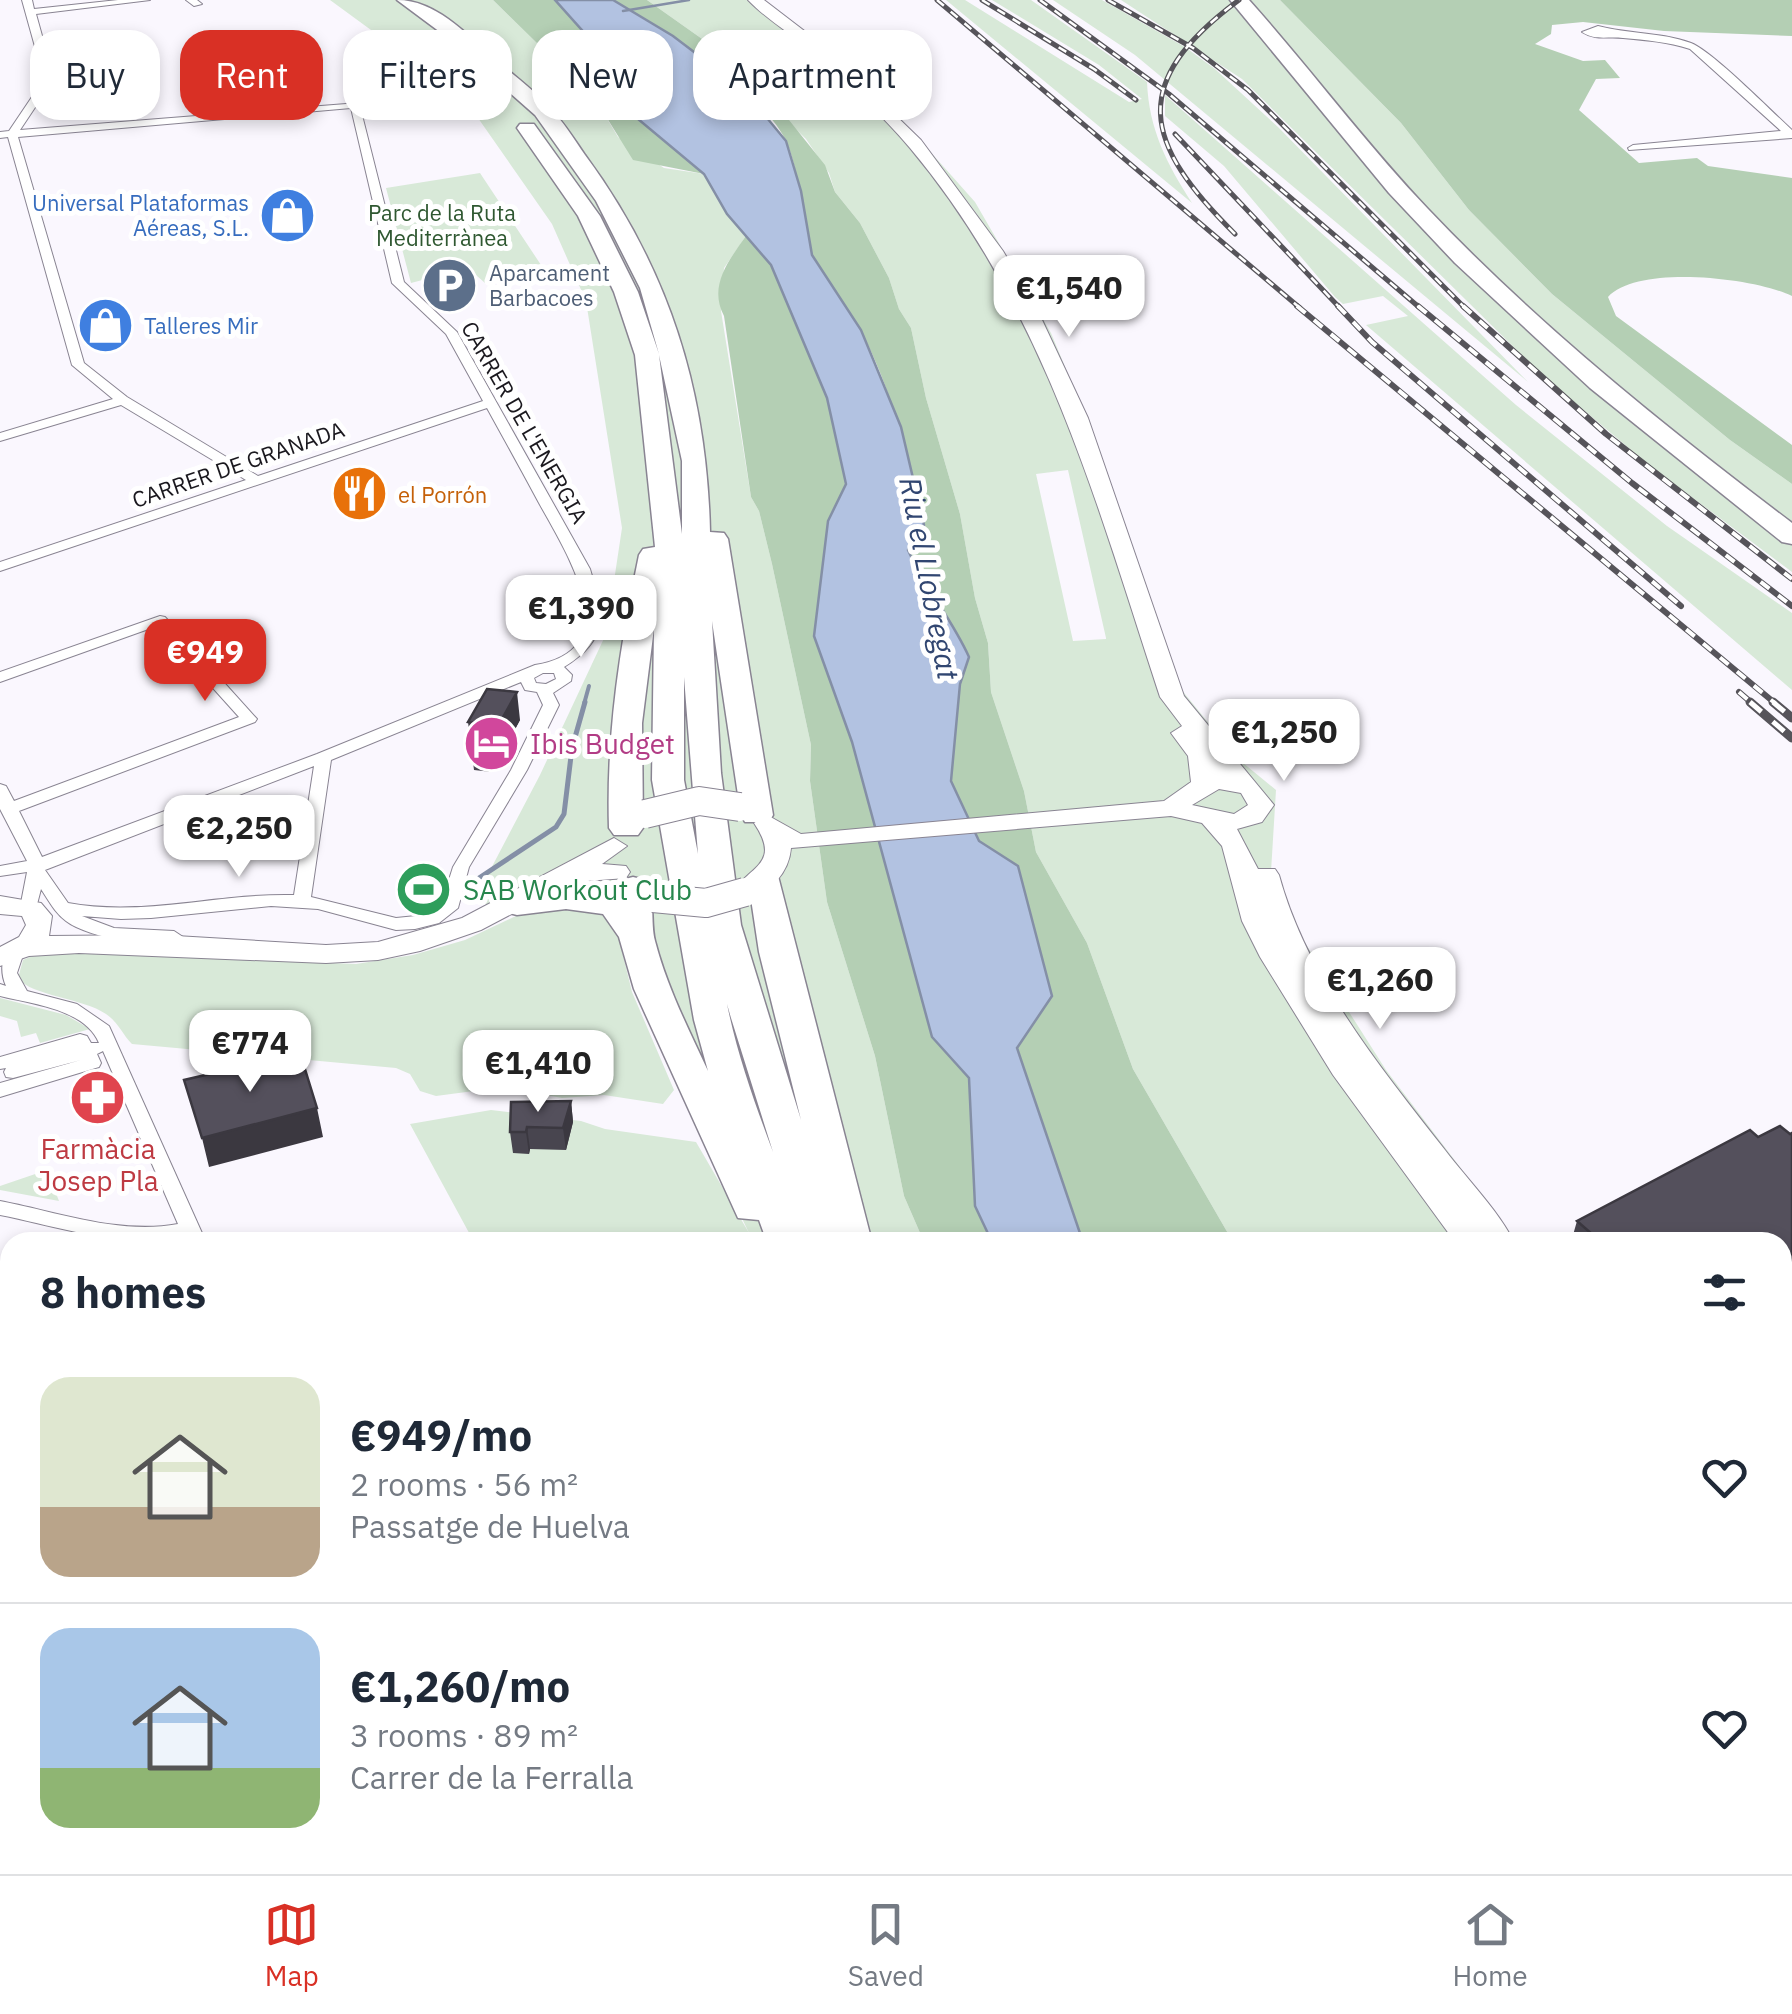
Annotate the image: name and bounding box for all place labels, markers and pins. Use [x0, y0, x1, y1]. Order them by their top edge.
shop icon: Universal Plataformas Aéreas, S.L. [258, 185, 318, 245]
place label: Universal Plataformas Aéreas, S.L. [32, 188, 249, 242]
parking icon: Aparcament Barbacoes [420, 255, 480, 315]
pin: €1,540 [988, 255, 1150, 340]
place label: Aparcament Barbacoes [489, 258, 610, 312]
shop icon: Talleres Mir [75, 295, 135, 355]
place label: Talleres Mir [144, 311, 258, 340]
restaurant icon: el Porrón [329, 464, 389, 524]
place label: el Porrón [398, 480, 487, 509]
pin: €1,390 [500, 575, 662, 660]
pin: €949 [146, 619, 264, 704]
pin: €1,250 [1203, 699, 1365, 784]
hotel icon: Ibis Budget [461, 713, 521, 773]
place label: Ibis Budget [530, 725, 675, 762]
pin: €2,250 [158, 795, 320, 880]
sports icon: SAB Workout Club [394, 859, 454, 919]
place label: SAB Workout Club [463, 871, 692, 908]
pin: €1,260 [1299, 947, 1461, 1032]
pin: €774 [191, 1010, 309, 1095]
pin: €1,410 [457, 1030, 619, 1115]
pharmacy icon: Farmàcia Josep Pla [68, 1067, 128, 1127]
place label: Farmàcia Josep Pla [37, 1130, 159, 1199]

